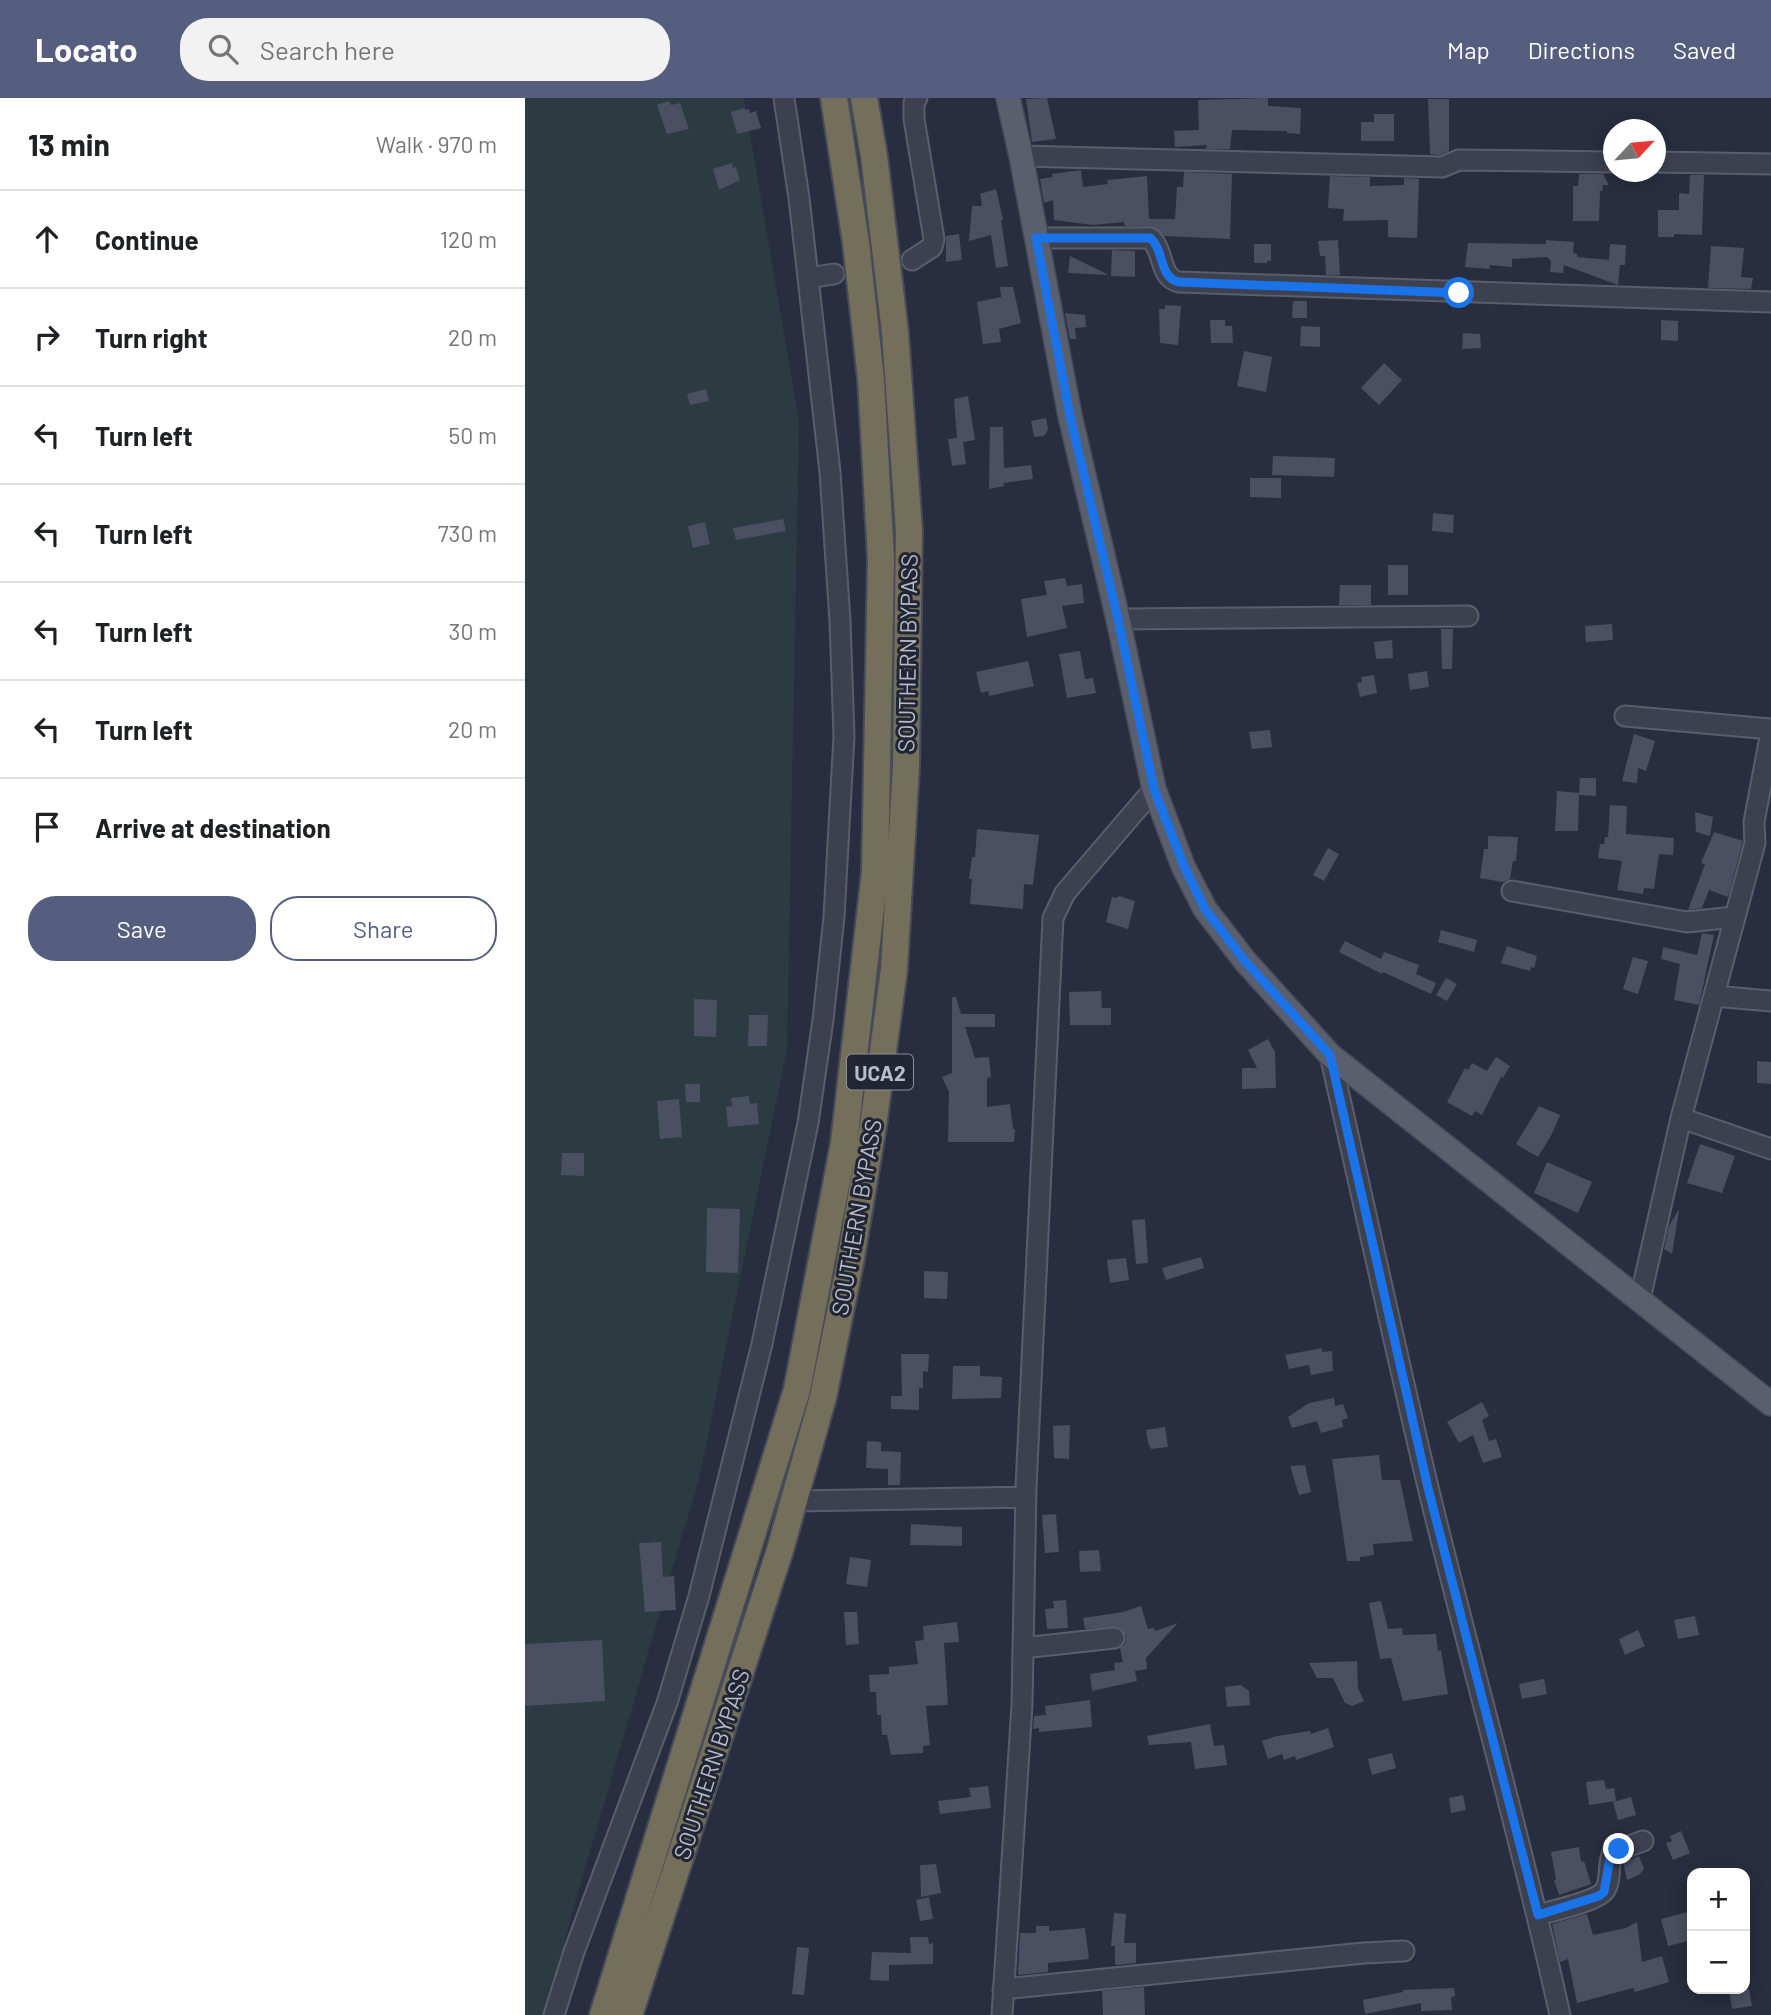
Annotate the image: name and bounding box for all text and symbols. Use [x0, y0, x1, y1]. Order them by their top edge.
search box [180, 18, 670, 81]
text: Locato [35, 29, 138, 69]
icon: search [204, 30, 242, 68]
text: Search here [260, 34, 395, 65]
text: Map [1447, 35, 1490, 64]
text: Directions [1528, 35, 1635, 64]
text: Saved [1673, 35, 1736, 64]
north arrow [1603, 119, 1666, 182]
text: 13 min [28, 126, 110, 162]
text: Walk · 970 m [376, 130, 497, 158]
icon: ahead [28, 220, 66, 258]
text: Continue [95, 224, 199, 255]
text: 120 m [440, 225, 497, 253]
route start [1443, 277, 1474, 308]
icon: right [28, 318, 66, 356]
text: Turn right [95, 322, 208, 353]
text: 20 m [448, 323, 497, 351]
icon: left [28, 416, 66, 454]
text: Turn left [95, 420, 193, 451]
text: 50 m [449, 421, 497, 449]
icon: left [28, 514, 66, 552]
text: Turn left [95, 518, 193, 549]
text: 730 m [438, 519, 497, 547]
street label: SOUTHERN BYPASS [891, 553, 923, 753]
icon: left [28, 612, 66, 650]
text: Turn left [95, 616, 193, 647]
text: 30 m [449, 617, 497, 645]
icon: left [28, 710, 66, 748]
text: Turn left [95, 714, 193, 745]
text: 20 m [448, 715, 497, 743]
icon: arrive [28, 808, 66, 846]
text: Arrive at destination [95, 812, 331, 843]
button: Save [28, 896, 256, 961]
button: Share [270, 896, 497, 961]
road number: UCA2 [847, 1054, 913, 1090]
street label: SOUTHERN BYPASS [825, 1117, 887, 1317]
street label: SOUTHERN BYPASS [667, 1665, 755, 1863]
route end [1603, 1833, 1634, 1864]
map controls [1687, 1868, 1750, 1994]
button: + [1687, 1868, 1750, 1931]
button: − [1687, 1931, 1750, 1994]

